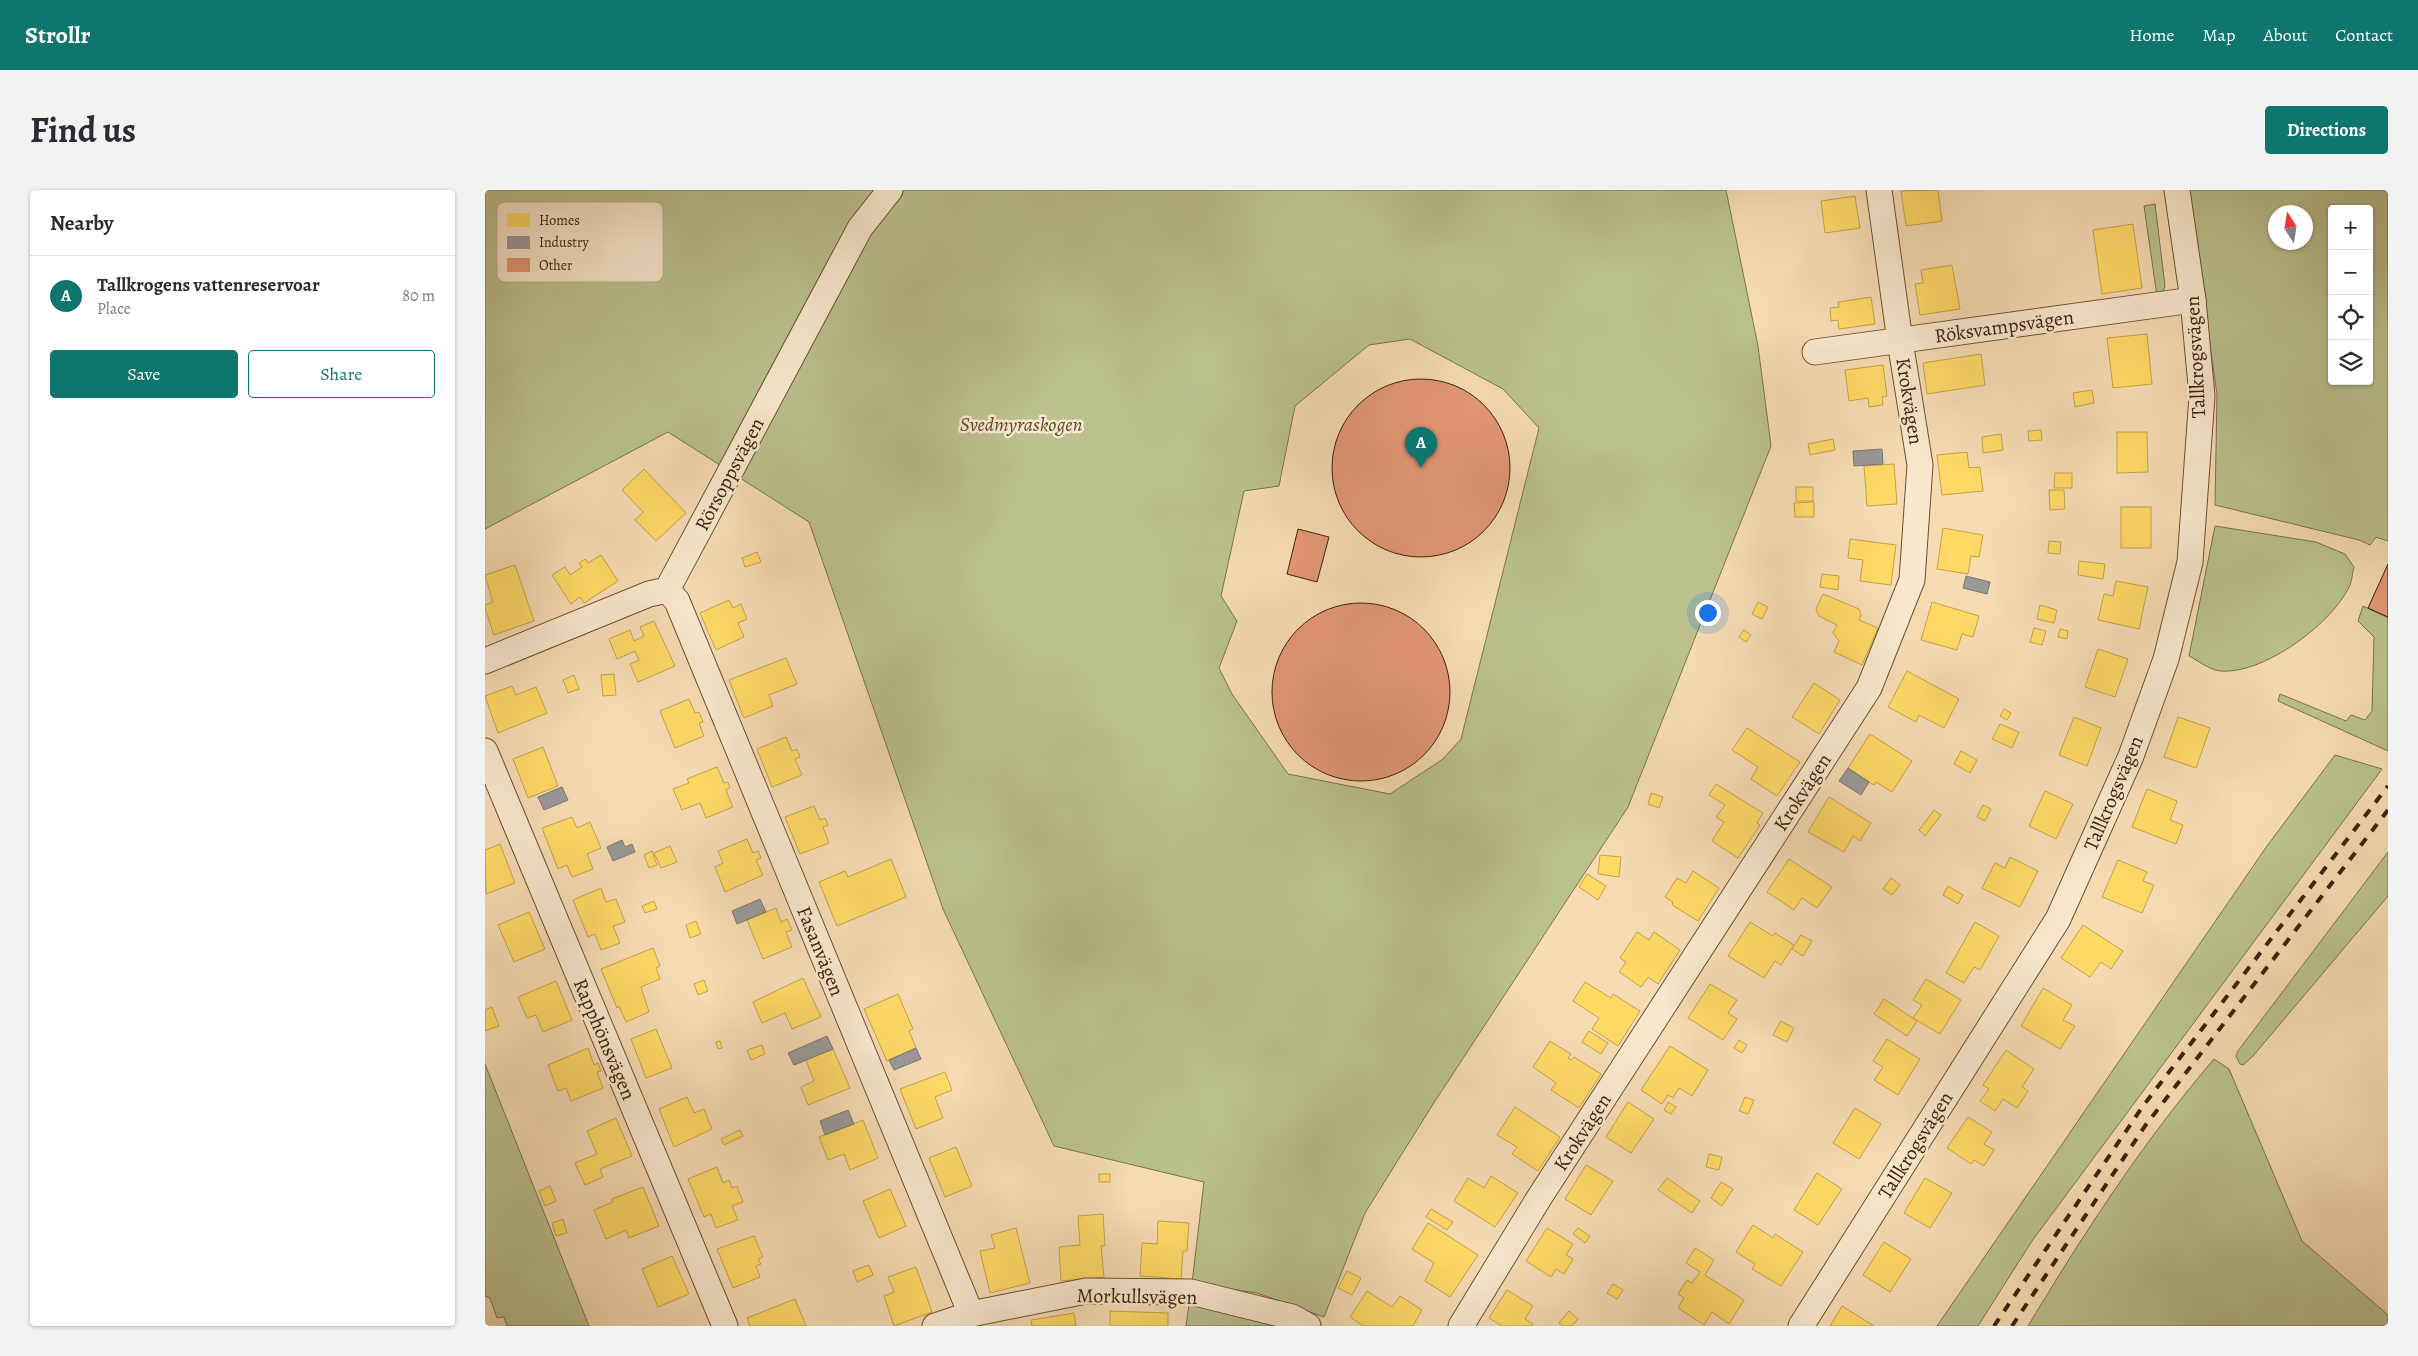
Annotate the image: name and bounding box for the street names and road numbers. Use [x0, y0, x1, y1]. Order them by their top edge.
street label: Tallkrogsvägen [2179, 295, 2212, 419]
street label: Röksvampsvägen [1933, 303, 2076, 350]
street label: Krokvägen [1889, 356, 1930, 447]
street label: Rörsoppsvägen [688, 413, 771, 535]
street label: Tallkrogsvägen [2077, 732, 2150, 855]
street label: Krokvägen [1767, 748, 1838, 836]
street label: Fasanvägen [790, 902, 851, 1000]
street label: Rapphönsvägen [567, 974, 642, 1104]
street label: Tallkrogsvägen [1872, 1086, 1959, 1204]
street label: Krokvägen [1547, 1088, 1618, 1176]
street label: Morkullsvägen [1076, 1282, 1198, 1311]

